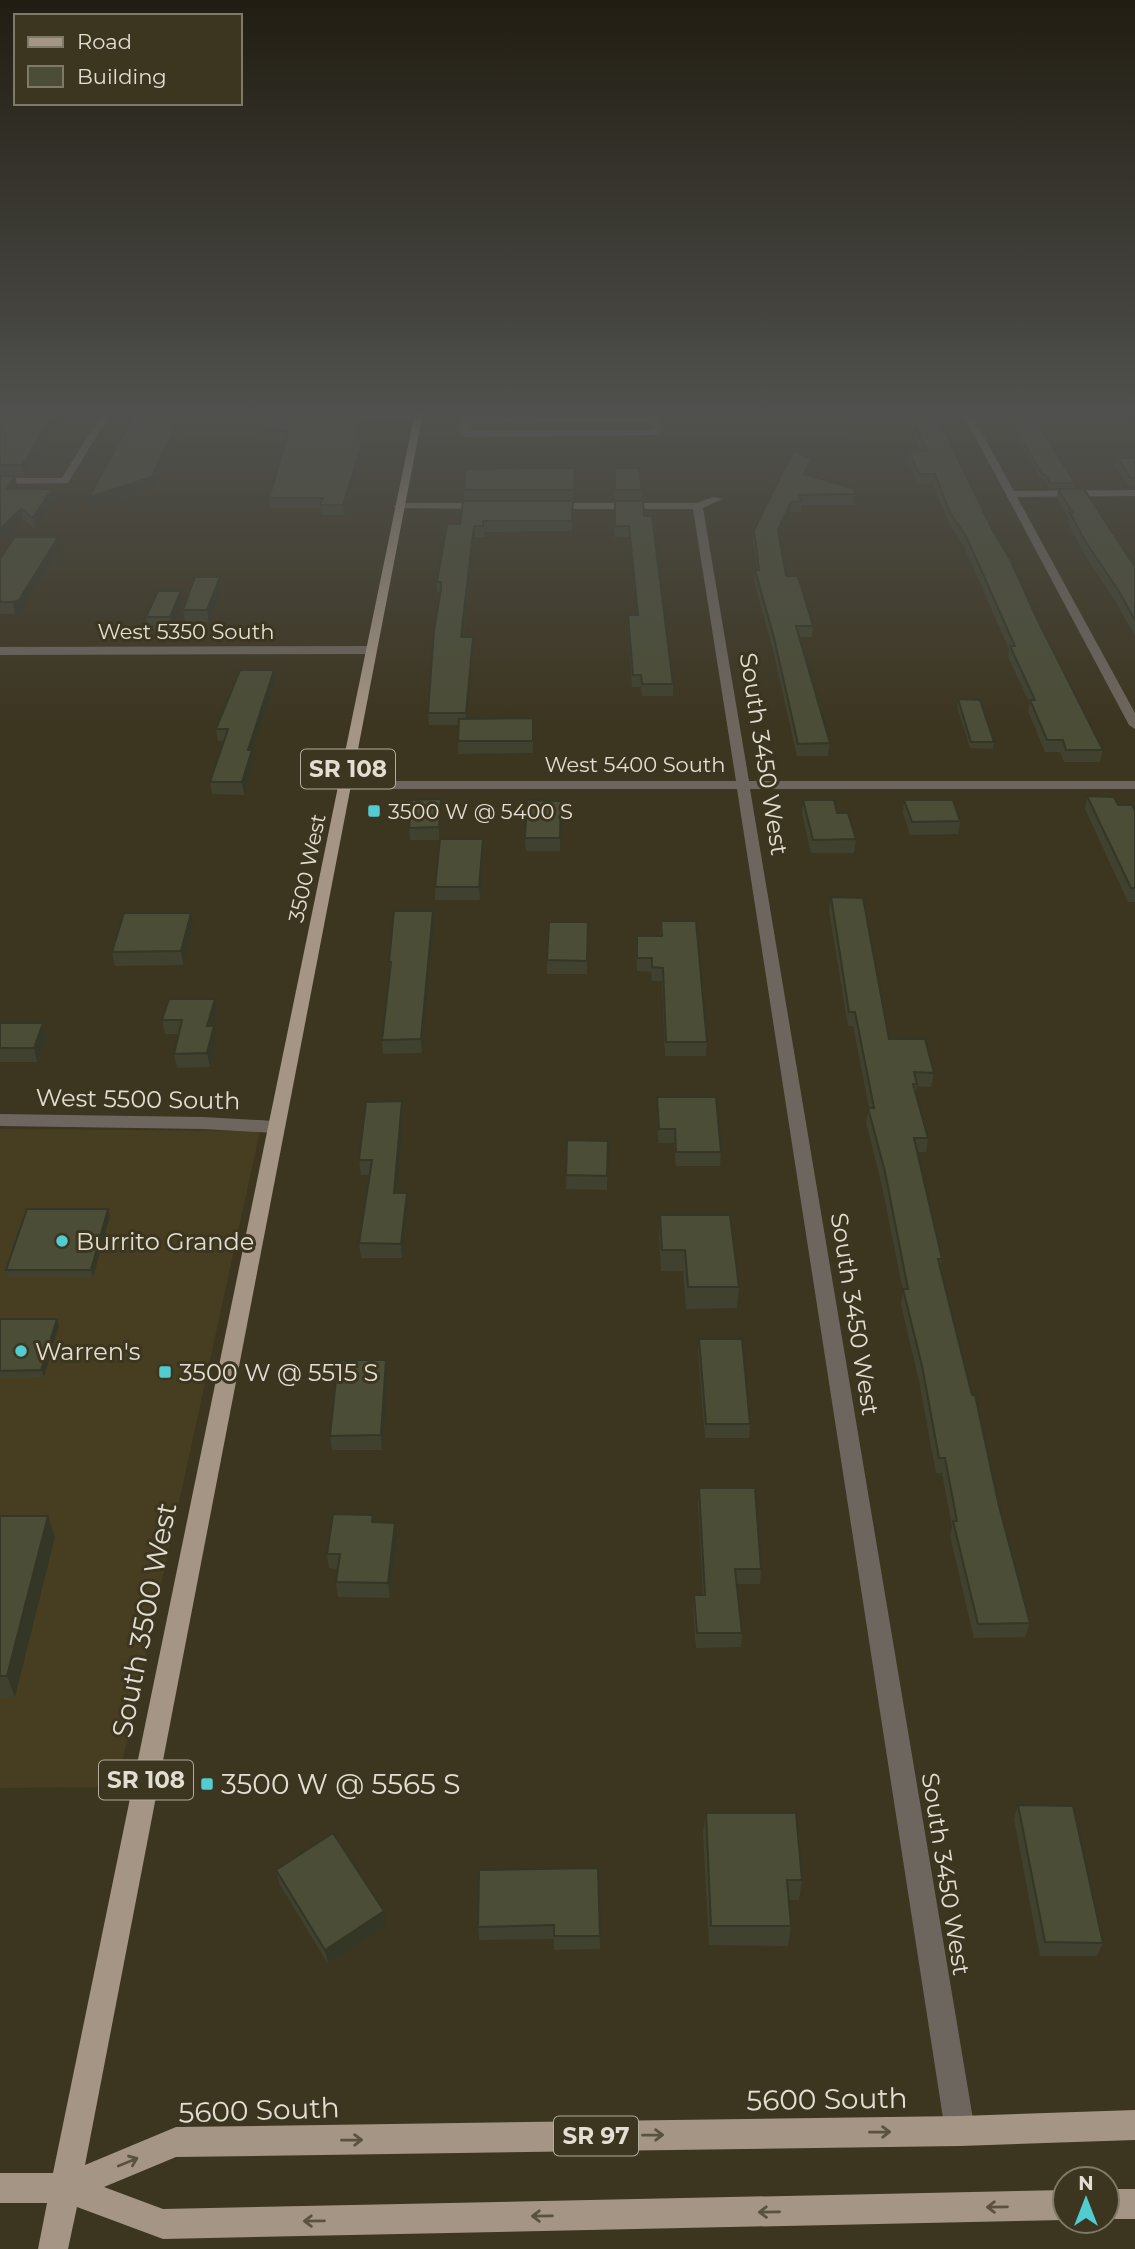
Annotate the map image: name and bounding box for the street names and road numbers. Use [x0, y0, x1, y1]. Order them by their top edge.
street label: West 5350 South [98, 619, 274, 644]
street label: South 3450 West [734, 651, 794, 858]
road number: SR 108 [301, 750, 395, 789]
street label: West 5400 South [544, 752, 726, 777]
street label: 3500 West [283, 811, 331, 925]
street label: West 5500 South [35, 1083, 241, 1115]
street label: South 3450 West [825, 1211, 885, 1418]
street label: South 3500 West [105, 1500, 183, 1740]
road number: SR 108 [99, 1760, 193, 1800]
street label: South 3450 West [916, 1771, 976, 1978]
street label: 5600 South [746, 2081, 908, 2117]
street label: 5600 South [178, 2090, 340, 2130]
road number: SR 97 [554, 2116, 638, 2156]

